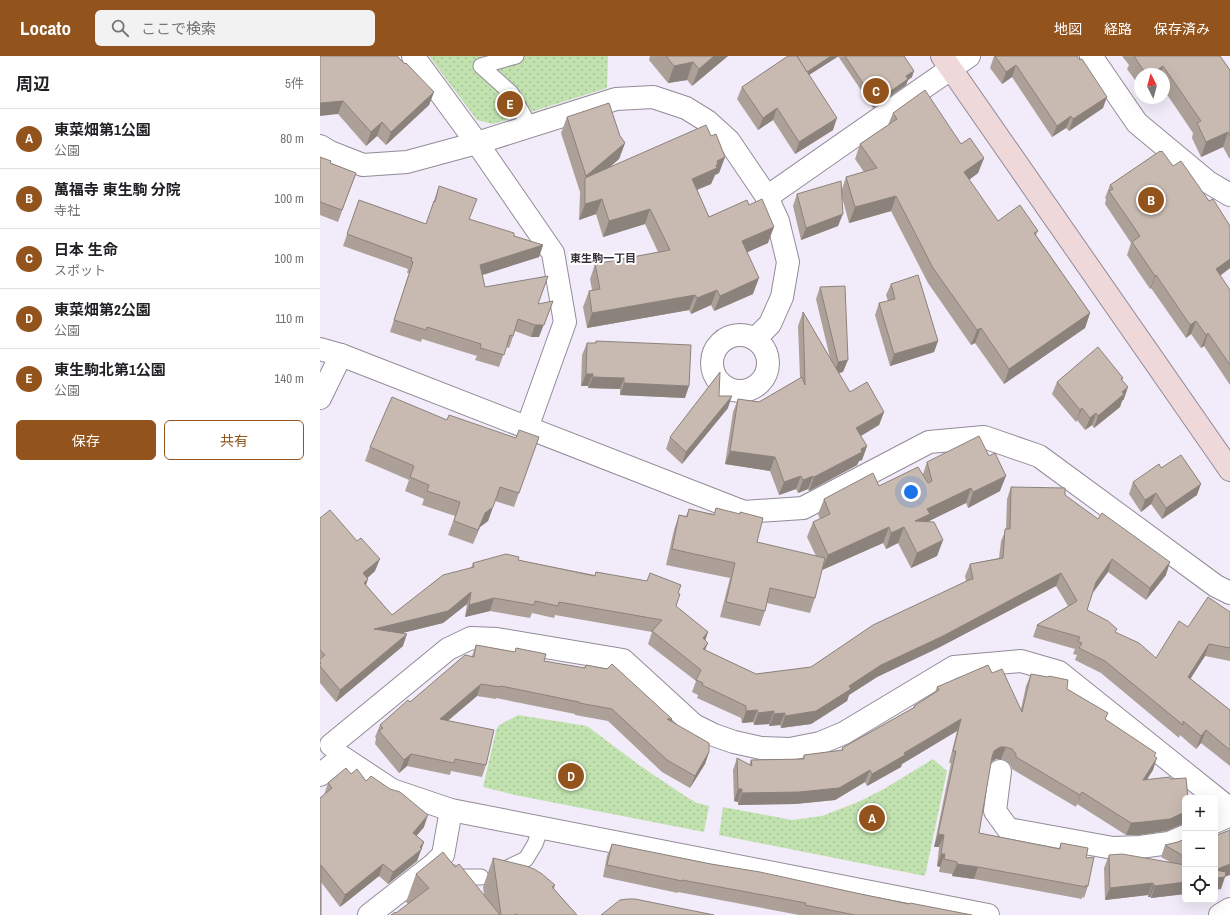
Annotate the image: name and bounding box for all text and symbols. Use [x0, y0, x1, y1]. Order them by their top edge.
search box [95, 10, 375, 46]
text: Locato [20, 15, 71, 41]
icon: search [109, 17, 131, 39]
text: ここで検索 [141, 18, 216, 39]
text: 地図 [1054, 20, 1082, 38]
text: 経路 [1104, 20, 1132, 38]
text: 保存済み [1154, 20, 1210, 38]
north arrow [1134, 68, 1170, 104]
text: 周辺 [16, 72, 50, 95]
text: 5件 [285, 75, 304, 92]
pin: C [863, 76, 889, 106]
pin: E [497, 89, 523, 119]
text: 東菜畑第1公園 [54, 119, 151, 140]
text: A [25, 130, 33, 147]
text: 80 m [280, 130, 304, 147]
text: 公園 [54, 142, 80, 159]
text: 萬福寺 東生駒 分院 [54, 179, 181, 200]
pin: B [1138, 185, 1164, 215]
text: B [25, 190, 33, 207]
text: 100 m [274, 190, 304, 207]
text: 寺社 [54, 202, 80, 219]
text: 日本 生命 [54, 239, 117, 260]
text: C [25, 250, 33, 267]
text: 100 m [274, 250, 304, 267]
district label: 東生駒一丁目 [570, 251, 636, 265]
text: スポット [54, 262, 106, 279]
text: 東菜畑第2公園 [54, 299, 151, 320]
text: D [25, 310, 33, 327]
text: 110 m [275, 310, 304, 327]
text: 公園 [54, 322, 80, 339]
text: 東生駒北第1公園 [54, 359, 166, 380]
text: E [25, 370, 33, 387]
text: 140 m [274, 370, 304, 387]
text: 公園 [54, 382, 80, 399]
button: 保存 [16, 420, 156, 460]
button: 共有 [164, 420, 304, 460]
your location [901, 482, 921, 502]
pin: D [558, 761, 584, 791]
map controls [1182, 795, 1218, 903]
button: + [1182, 795, 1218, 831]
pin: A [859, 803, 885, 833]
button: − [1182, 831, 1218, 867]
button: locate [1182, 867, 1218, 903]

